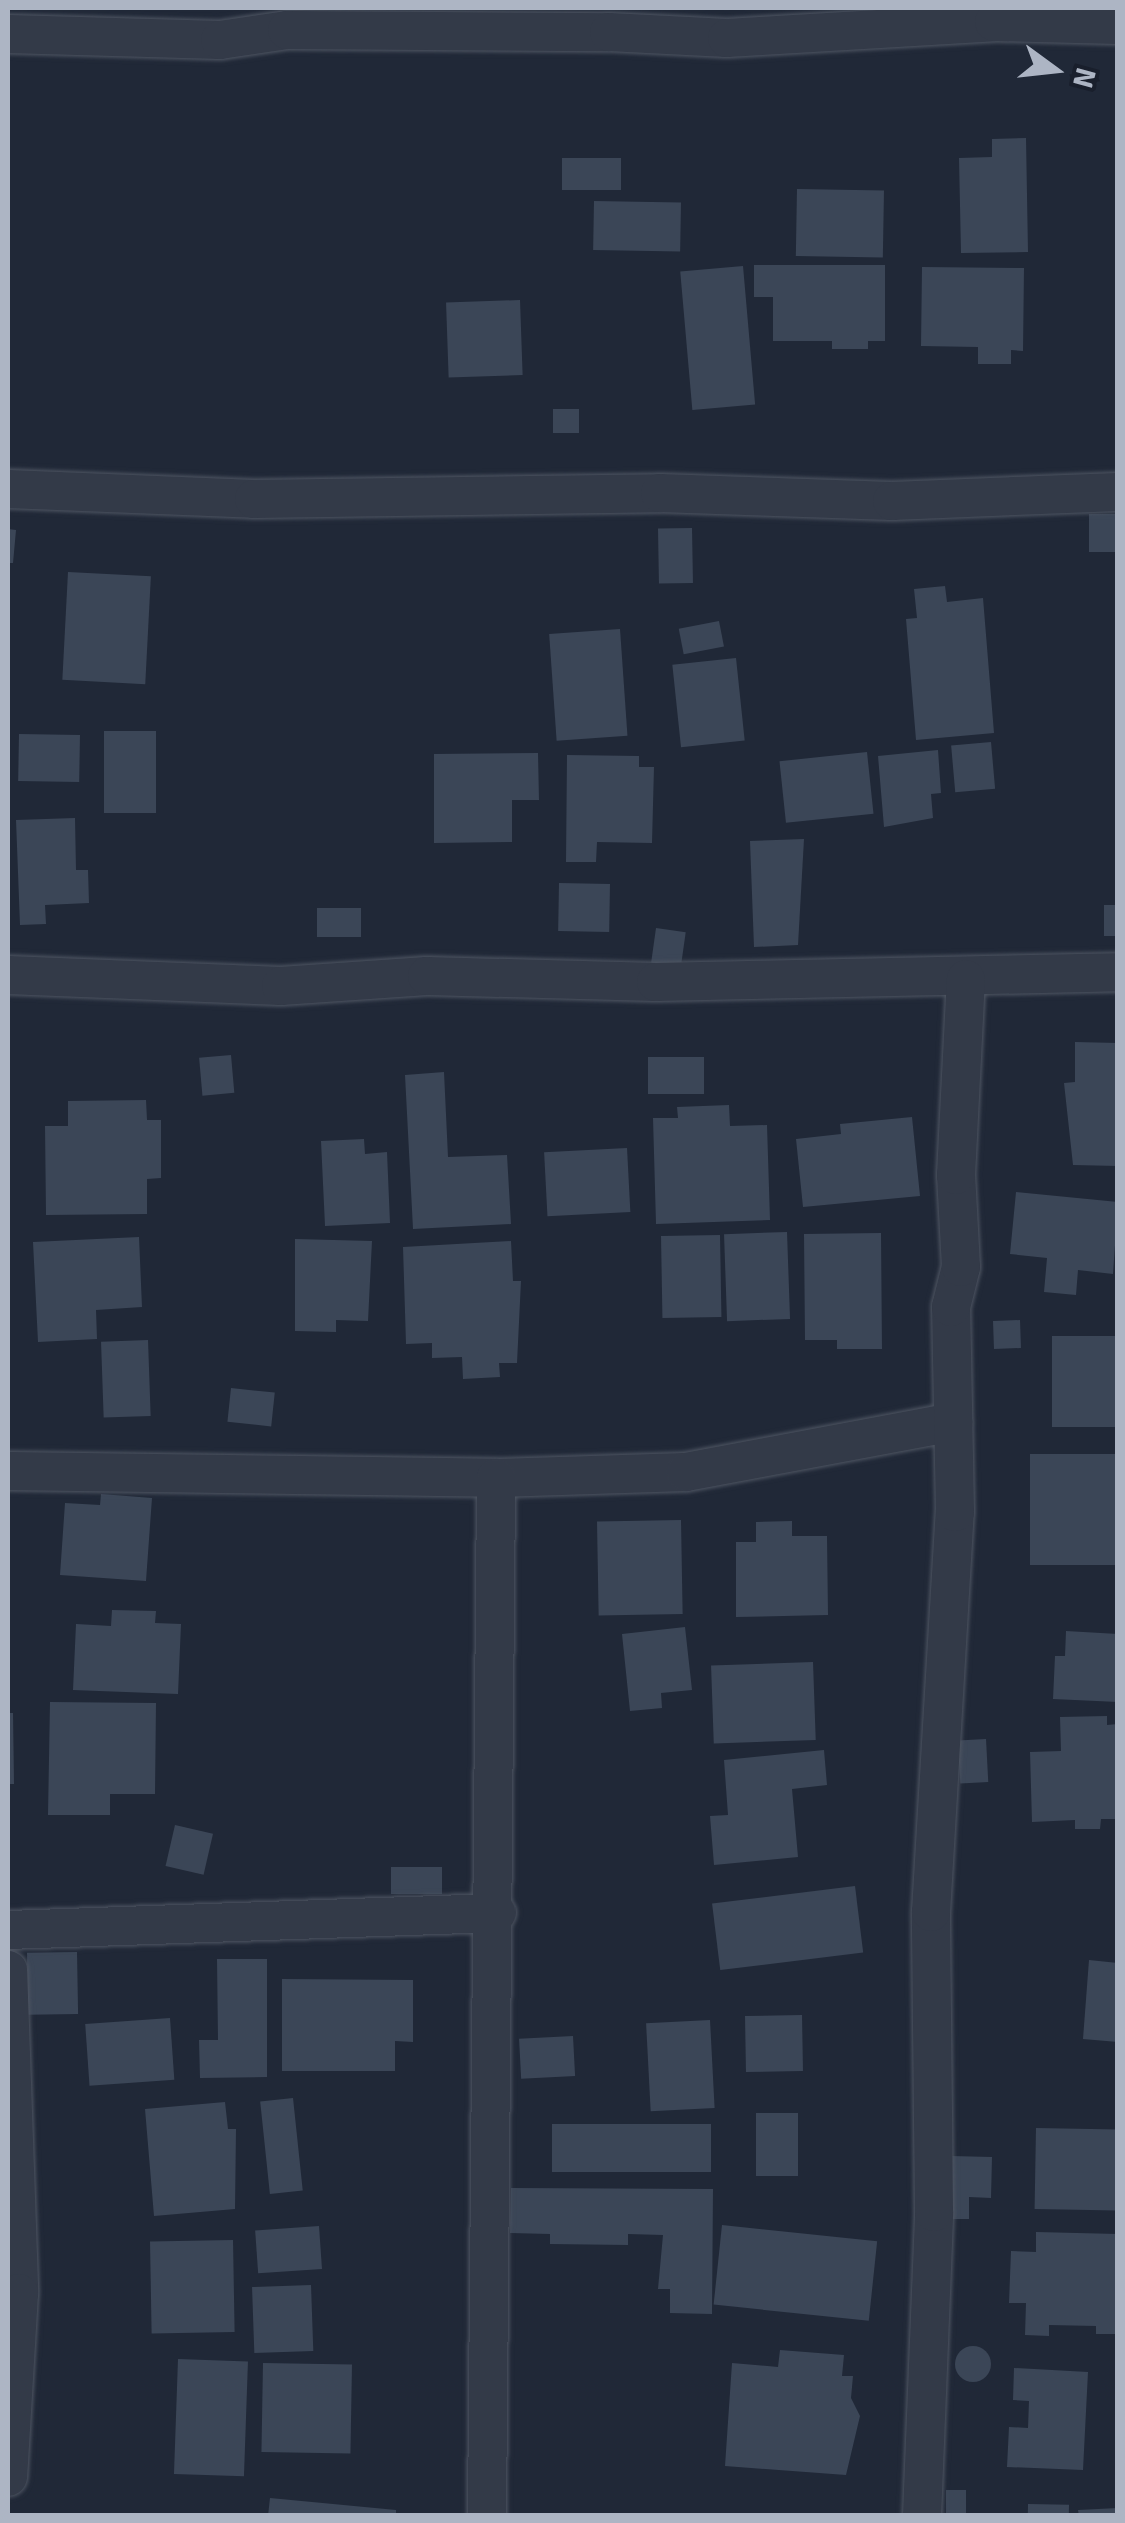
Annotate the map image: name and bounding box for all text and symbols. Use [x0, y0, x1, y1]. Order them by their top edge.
north arrow [1005, 20, 1105, 120]
text: N [1065, 64, 1103, 92]

